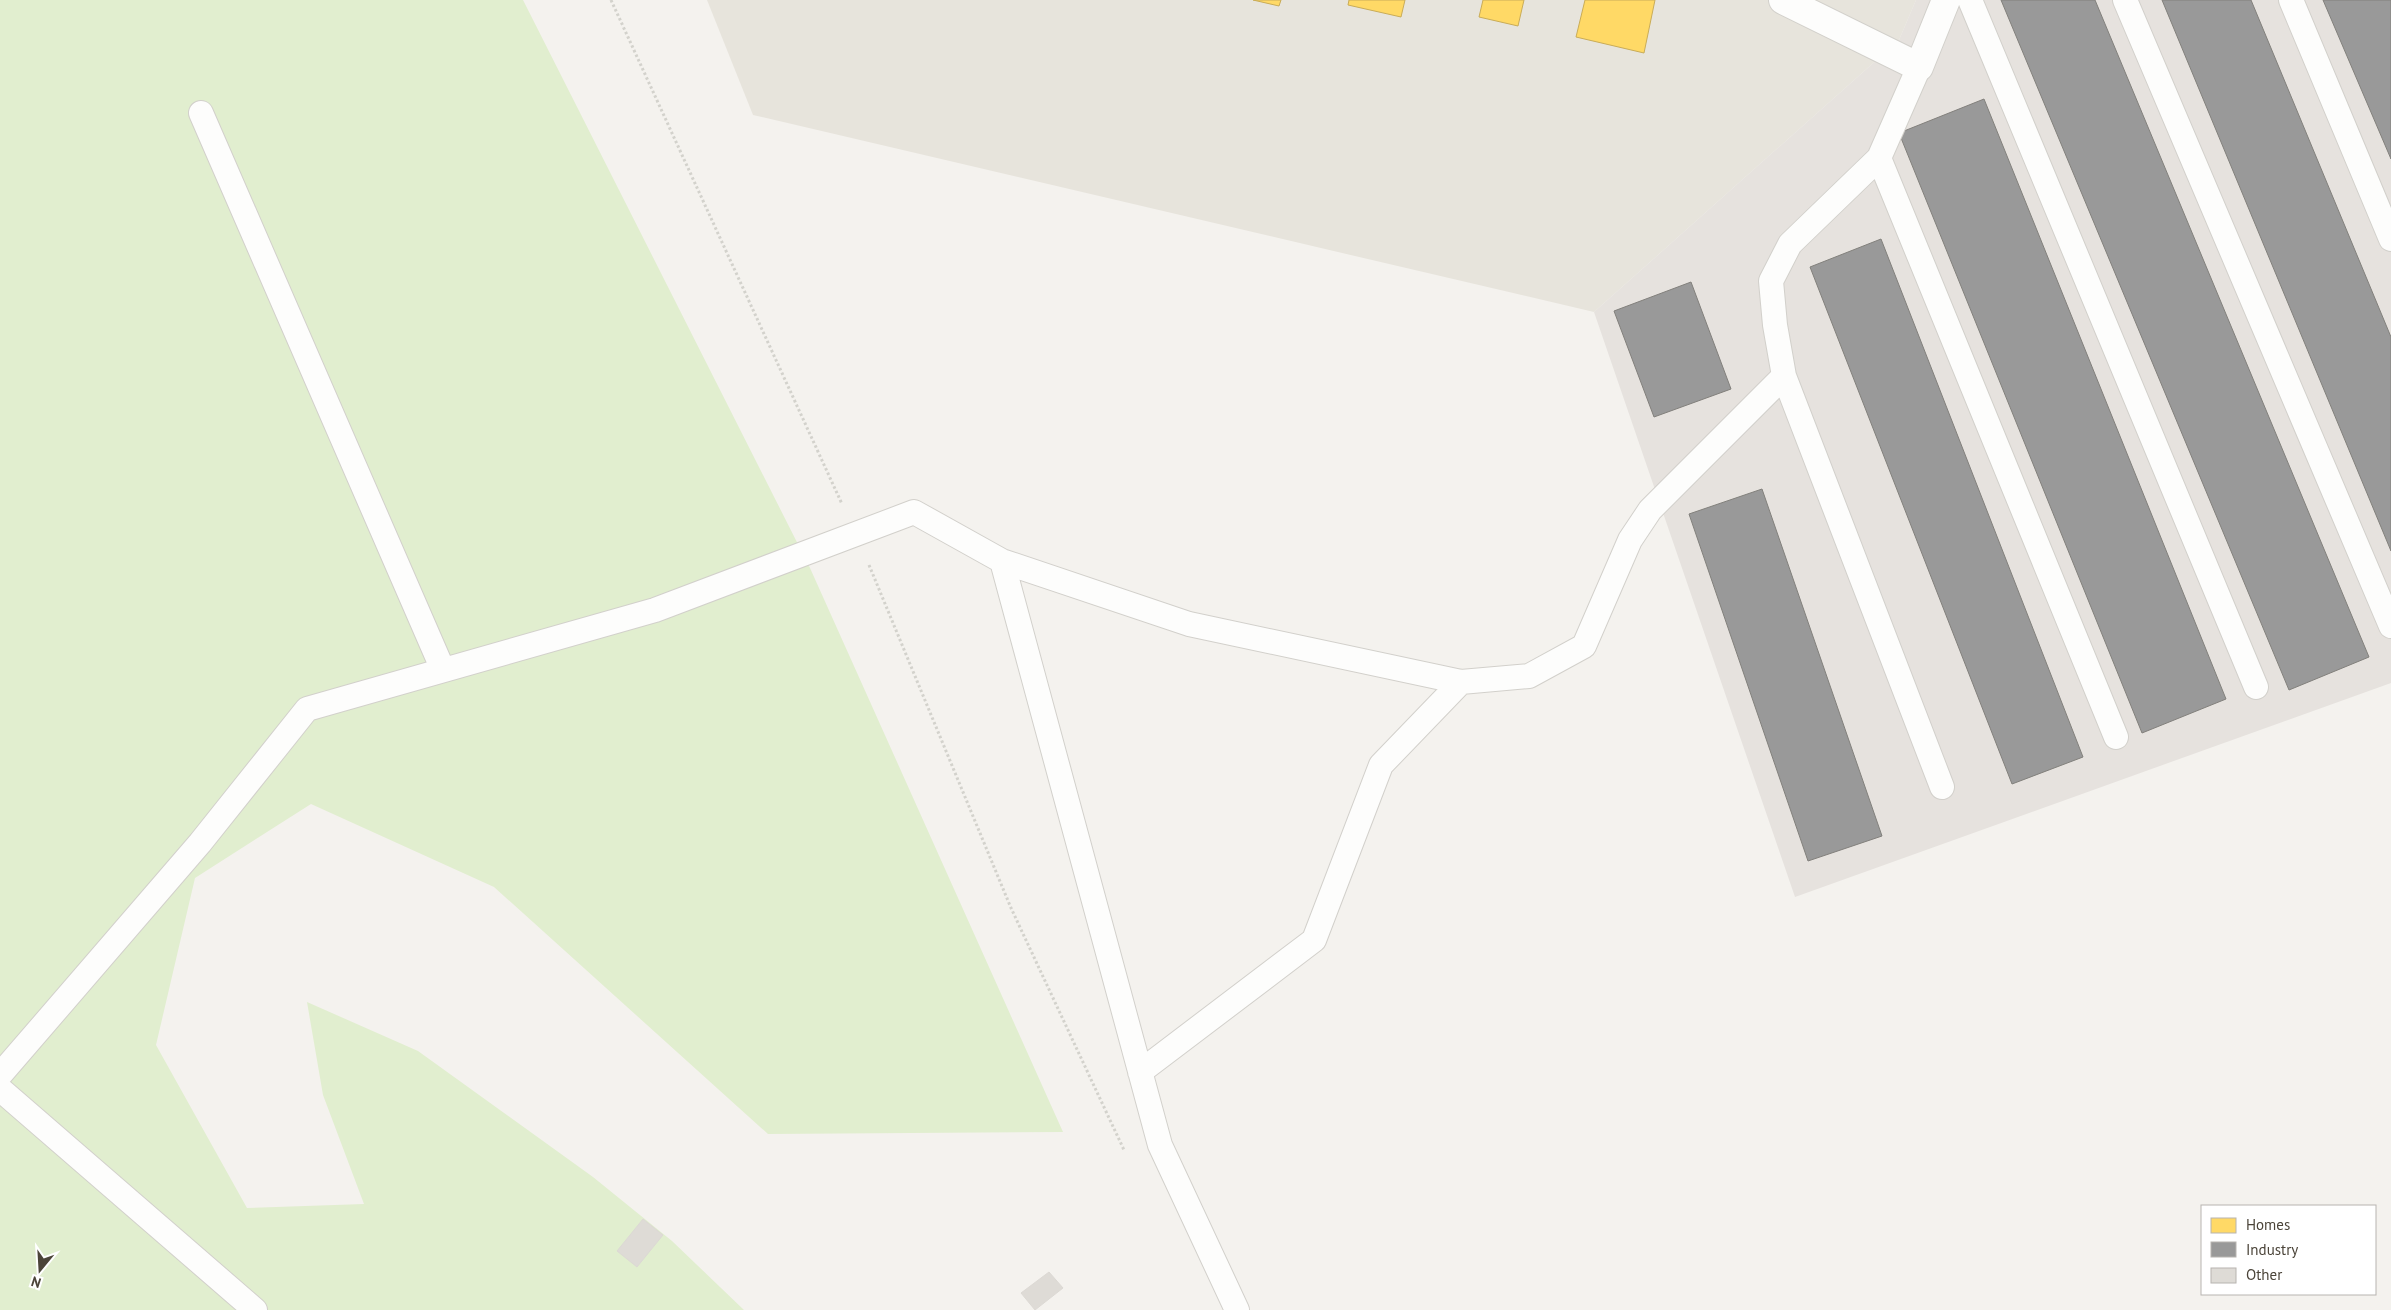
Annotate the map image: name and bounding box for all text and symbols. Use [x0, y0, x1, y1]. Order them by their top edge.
legend [2201, 1205, 2376, 1295]
text: Homes [2246, 1215, 2290, 1234]
text: Industry [2246, 1240, 2298, 1259]
north arrow [15, 1245, 65, 1295]
text: Other [2246, 1265, 2282, 1284]
text: N [29, 1272, 43, 1292]

